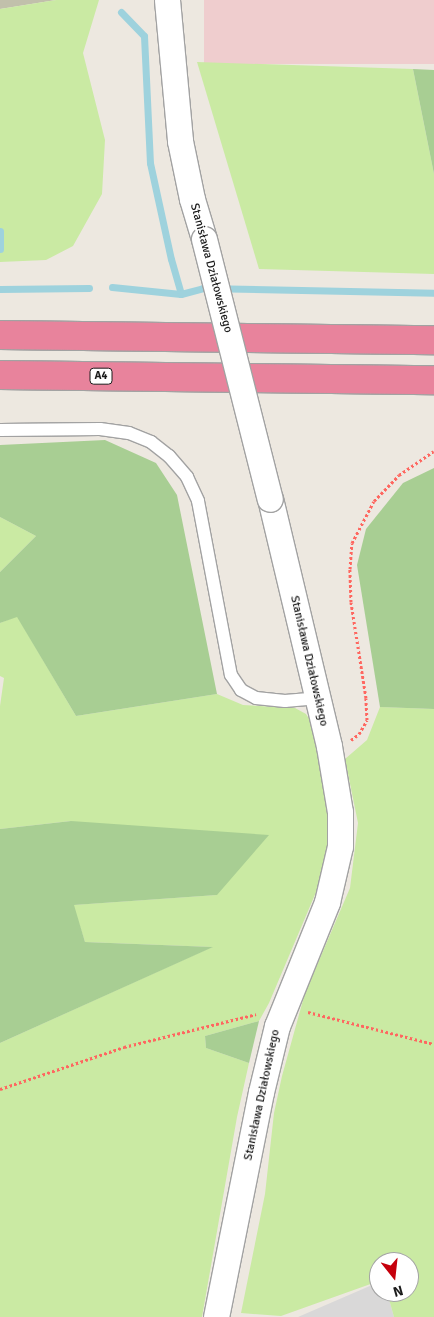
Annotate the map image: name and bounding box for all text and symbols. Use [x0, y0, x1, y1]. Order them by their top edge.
street label: Stanisława Działowskiego [187, 202, 235, 334]
road number: A4 [88, 368, 114, 384]
street label: Stanisława Działowskiego [287, 594, 331, 728]
street label: Stanisława Działowskiego [241, 1028, 283, 1162]
north arrow [369, 1252, 419, 1302]
text: N [391, 1281, 405, 1300]

